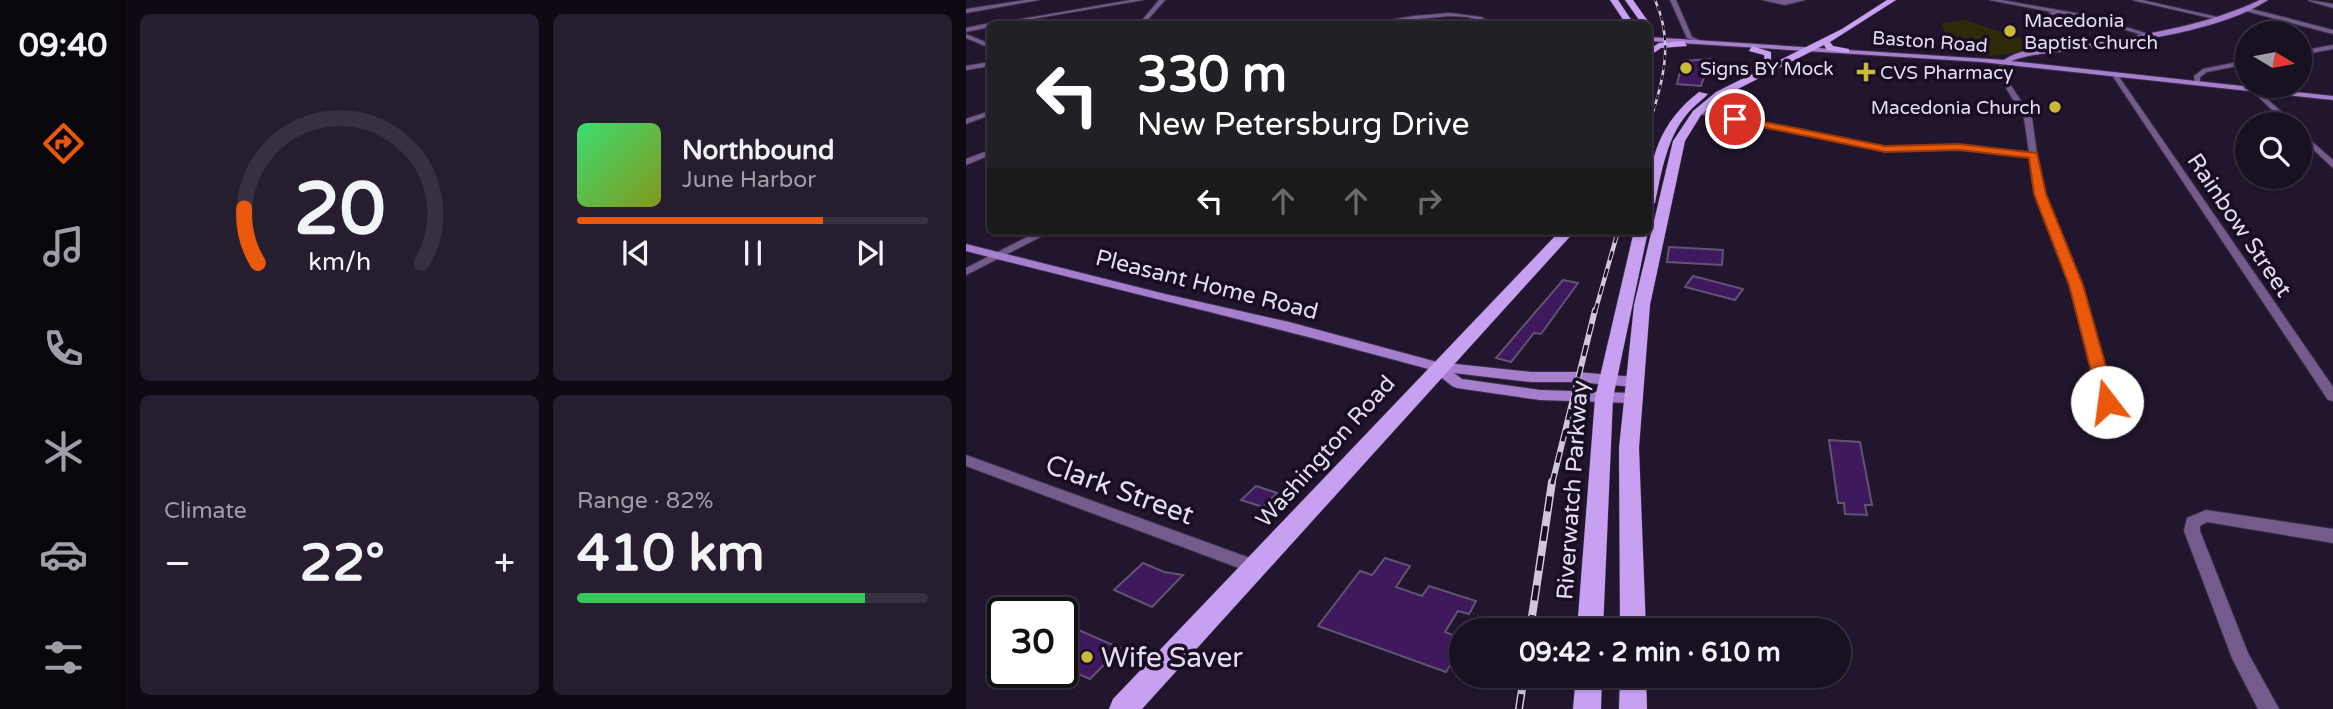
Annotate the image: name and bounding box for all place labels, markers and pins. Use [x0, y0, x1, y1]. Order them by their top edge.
place label: Macedonia Baptist Church [2024, 10, 2158, 54]
marker: Macedonia Baptist Church [2002, 23, 2018, 39]
place label: Signs BY Mock [1700, 58, 1834, 80]
marker: Signs BY Mock [1678, 60, 1694, 76]
place label: CVS Pharmacy [1880, 62, 2014, 84]
marker: CVS Pharmacy [1858, 64, 1874, 80]
pin [1705, 89, 1765, 149]
place label: Macedonia Church [1871, 97, 2041, 119]
marker: Macedonia Church [2047, 99, 2063, 115]
place label: Wife Saver [1101, 641, 1243, 675]
marker: Wife Saver [1079, 649, 1095, 665]

